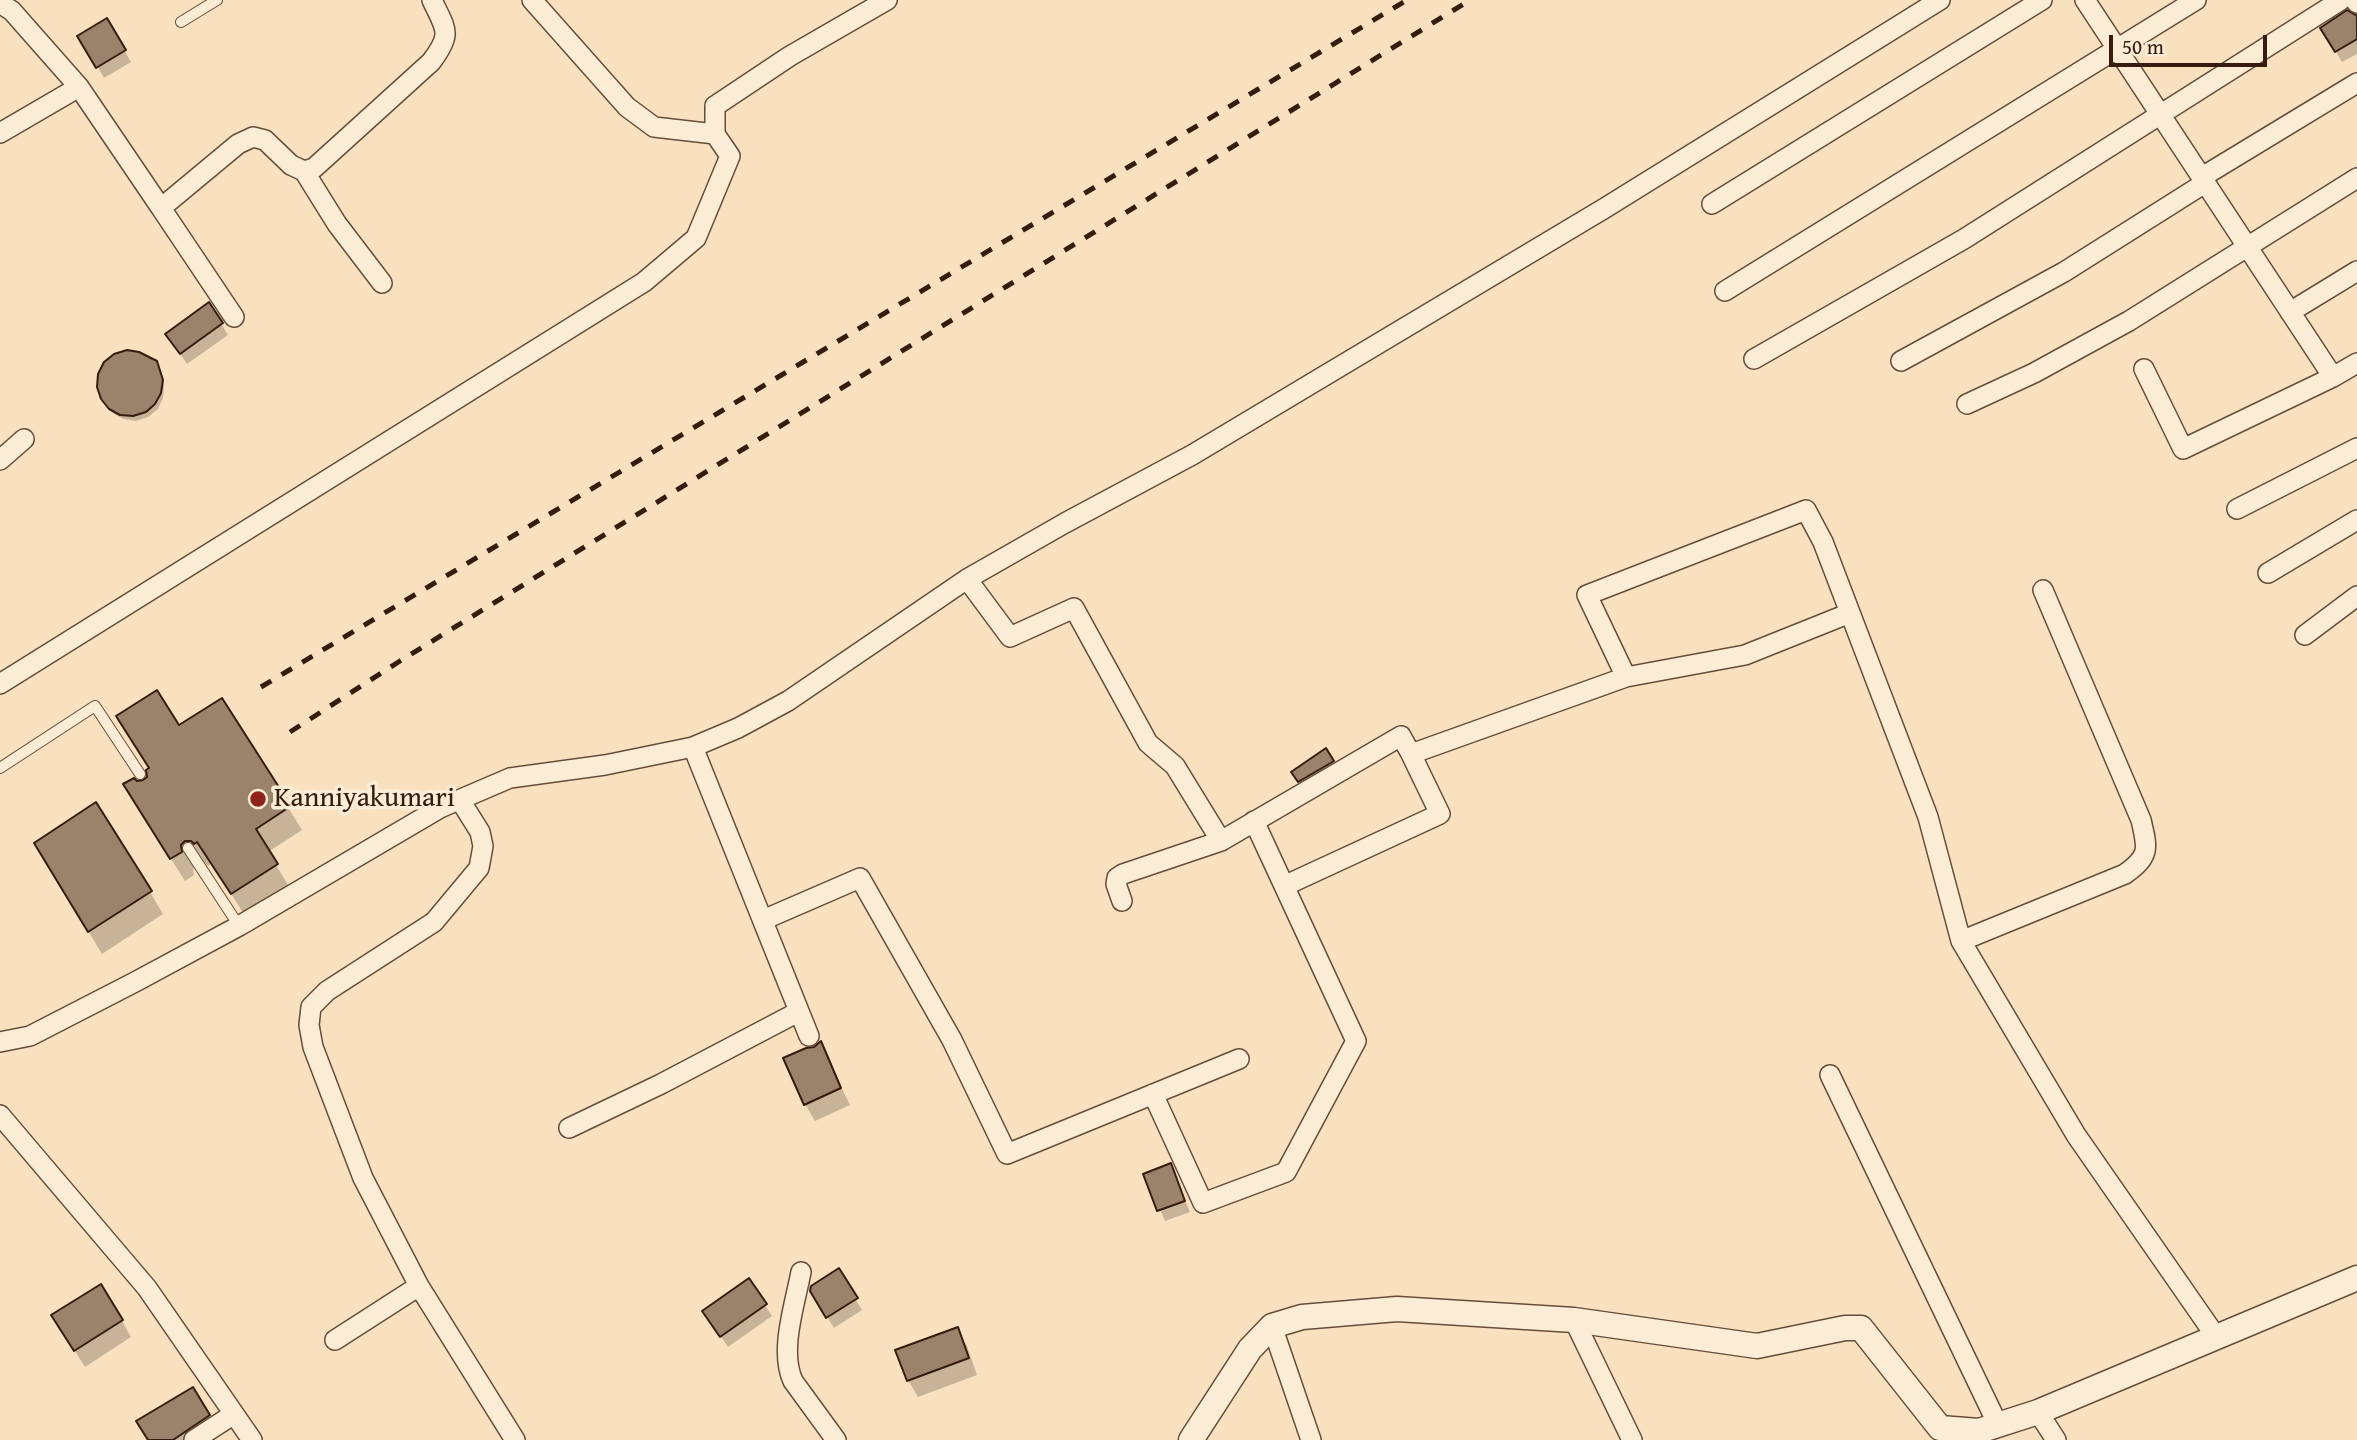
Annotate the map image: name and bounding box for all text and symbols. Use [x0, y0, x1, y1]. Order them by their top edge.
scale bar [2112, 21, 2270, 65]
text: 50 m [2122, 31, 2164, 62]
place label: Kanniyakumari [274, 782, 455, 816]
marker: Kanniyakumari [248, 789, 268, 809]

